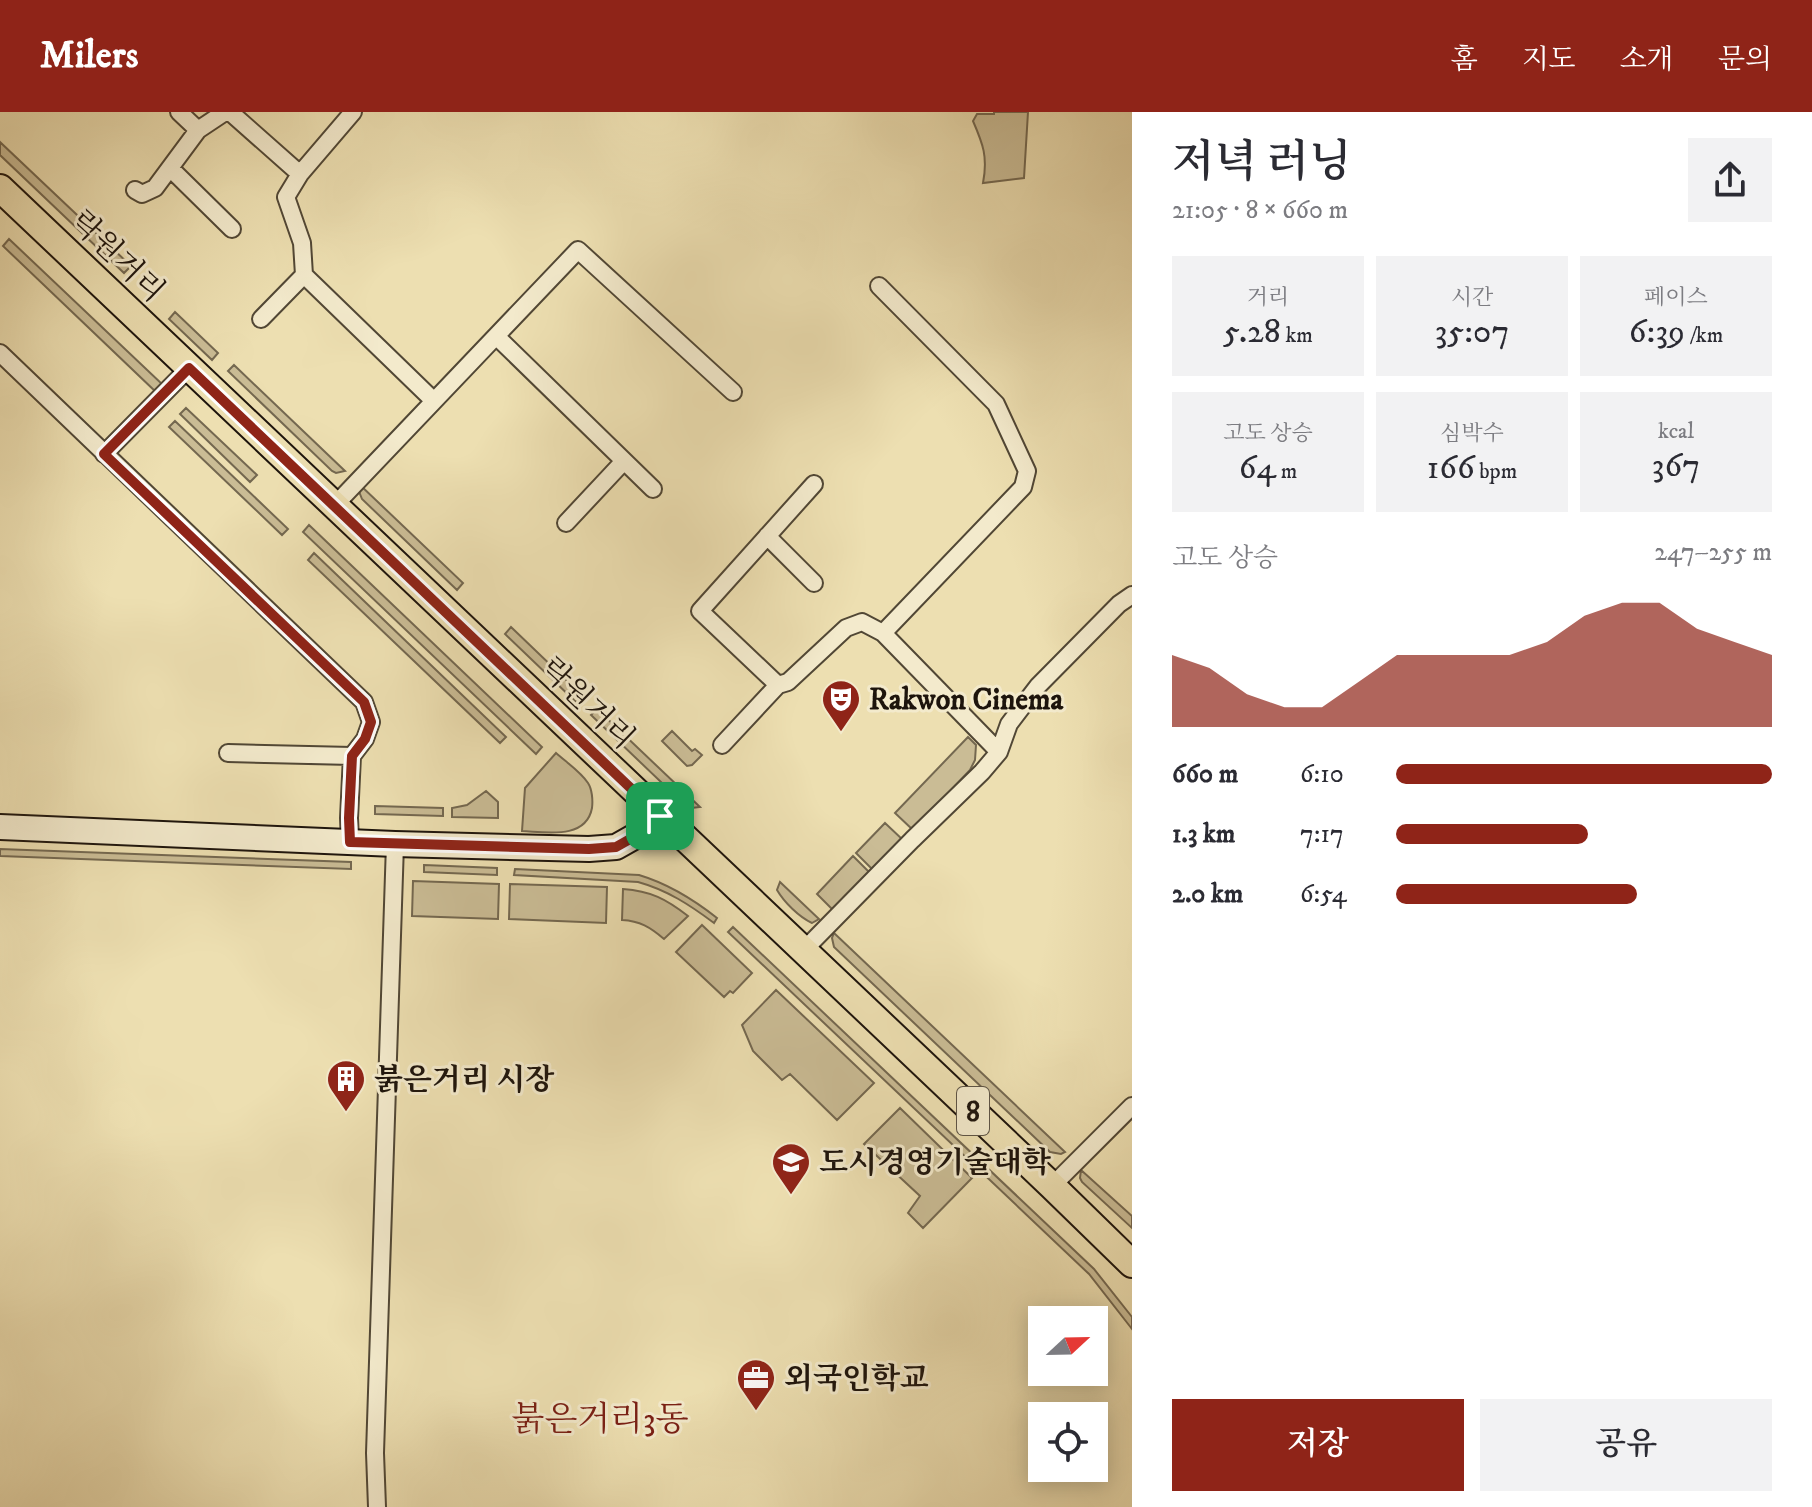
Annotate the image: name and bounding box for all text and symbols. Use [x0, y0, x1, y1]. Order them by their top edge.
text: Milers [40, 32, 138, 80]
text: 홈 [1451, 42, 1478, 77]
text: 지도 [1522, 42, 1576, 77]
text: 소개 [1620, 42, 1674, 77]
text: 문의 [1718, 42, 1772, 77]
text: 저녁 러닝 [1172, 136, 1351, 191]
button: share [1688, 138, 1772, 222]
text: 21:05 · 8 × 660 m [1172, 194, 1348, 227]
street label: 락원거리 [62, 204, 172, 311]
text: 거리 [1247, 284, 1289, 311]
text: 시간 [1451, 284, 1493, 311]
text: 페이스 [1644, 284, 1708, 311]
text: 5.28 [1223, 311, 1281, 353]
text: 35:07 [1435, 311, 1509, 353]
text: 6:39 [1629, 311, 1685, 353]
text: km [1281, 322, 1313, 349]
text: /km [1685, 322, 1723, 349]
text: kcal [1658, 418, 1694, 445]
text: 고도 상승 [1223, 420, 1313, 447]
text: 심박수 [1440, 420, 1504, 447]
text: 367 [1652, 445, 1700, 487]
text: 64 [1239, 447, 1276, 489]
text: 166 [1427, 447, 1475, 489]
text: m [1276, 458, 1297, 485]
text: bpm [1475, 458, 1517, 485]
text: 247–255 m [1654, 536, 1772, 569]
text: 고도 상승 [1172, 542, 1278, 575]
street label: 락원거리 [532, 651, 642, 758]
theatre icon: Rakwon Cinema [820, 678, 862, 733]
place label: Rakwon Cinema [869, 682, 1064, 719]
text: 660 m [1172, 758, 1238, 791]
text: 6:10 [1300, 758, 1344, 791]
pin [626, 782, 694, 850]
icon: arrive [638, 794, 682, 838]
text: 1.3 km [1172, 818, 1235, 851]
text: 7:17 [1300, 818, 1344, 851]
text: 2.0 km [1172, 878, 1243, 911]
text: 6:54 [1300, 878, 1347, 911]
building icon: 붉은거리 시장 [325, 1058, 367, 1113]
place label: 붉은거리 시장 [374, 1062, 554, 1099]
road number: 8 [957, 1087, 989, 1135]
school or university icon: 도시경영기술대학 [770, 1141, 812, 1196]
place label: 도시경영기술대학 [819, 1145, 1052, 1182]
north arrow [1028, 1306, 1108, 1386]
map controls [1028, 1306, 1108, 1482]
office icon: 외국인학교 [735, 1357, 777, 1412]
place label: 외국인학교 [784, 1361, 929, 1398]
district label: 붉은거리3동 [512, 1399, 689, 1441]
button: 저장 [1172, 1399, 1464, 1491]
button: 공유 [1480, 1399, 1772, 1491]
button: locate [1028, 1402, 1108, 1482]

